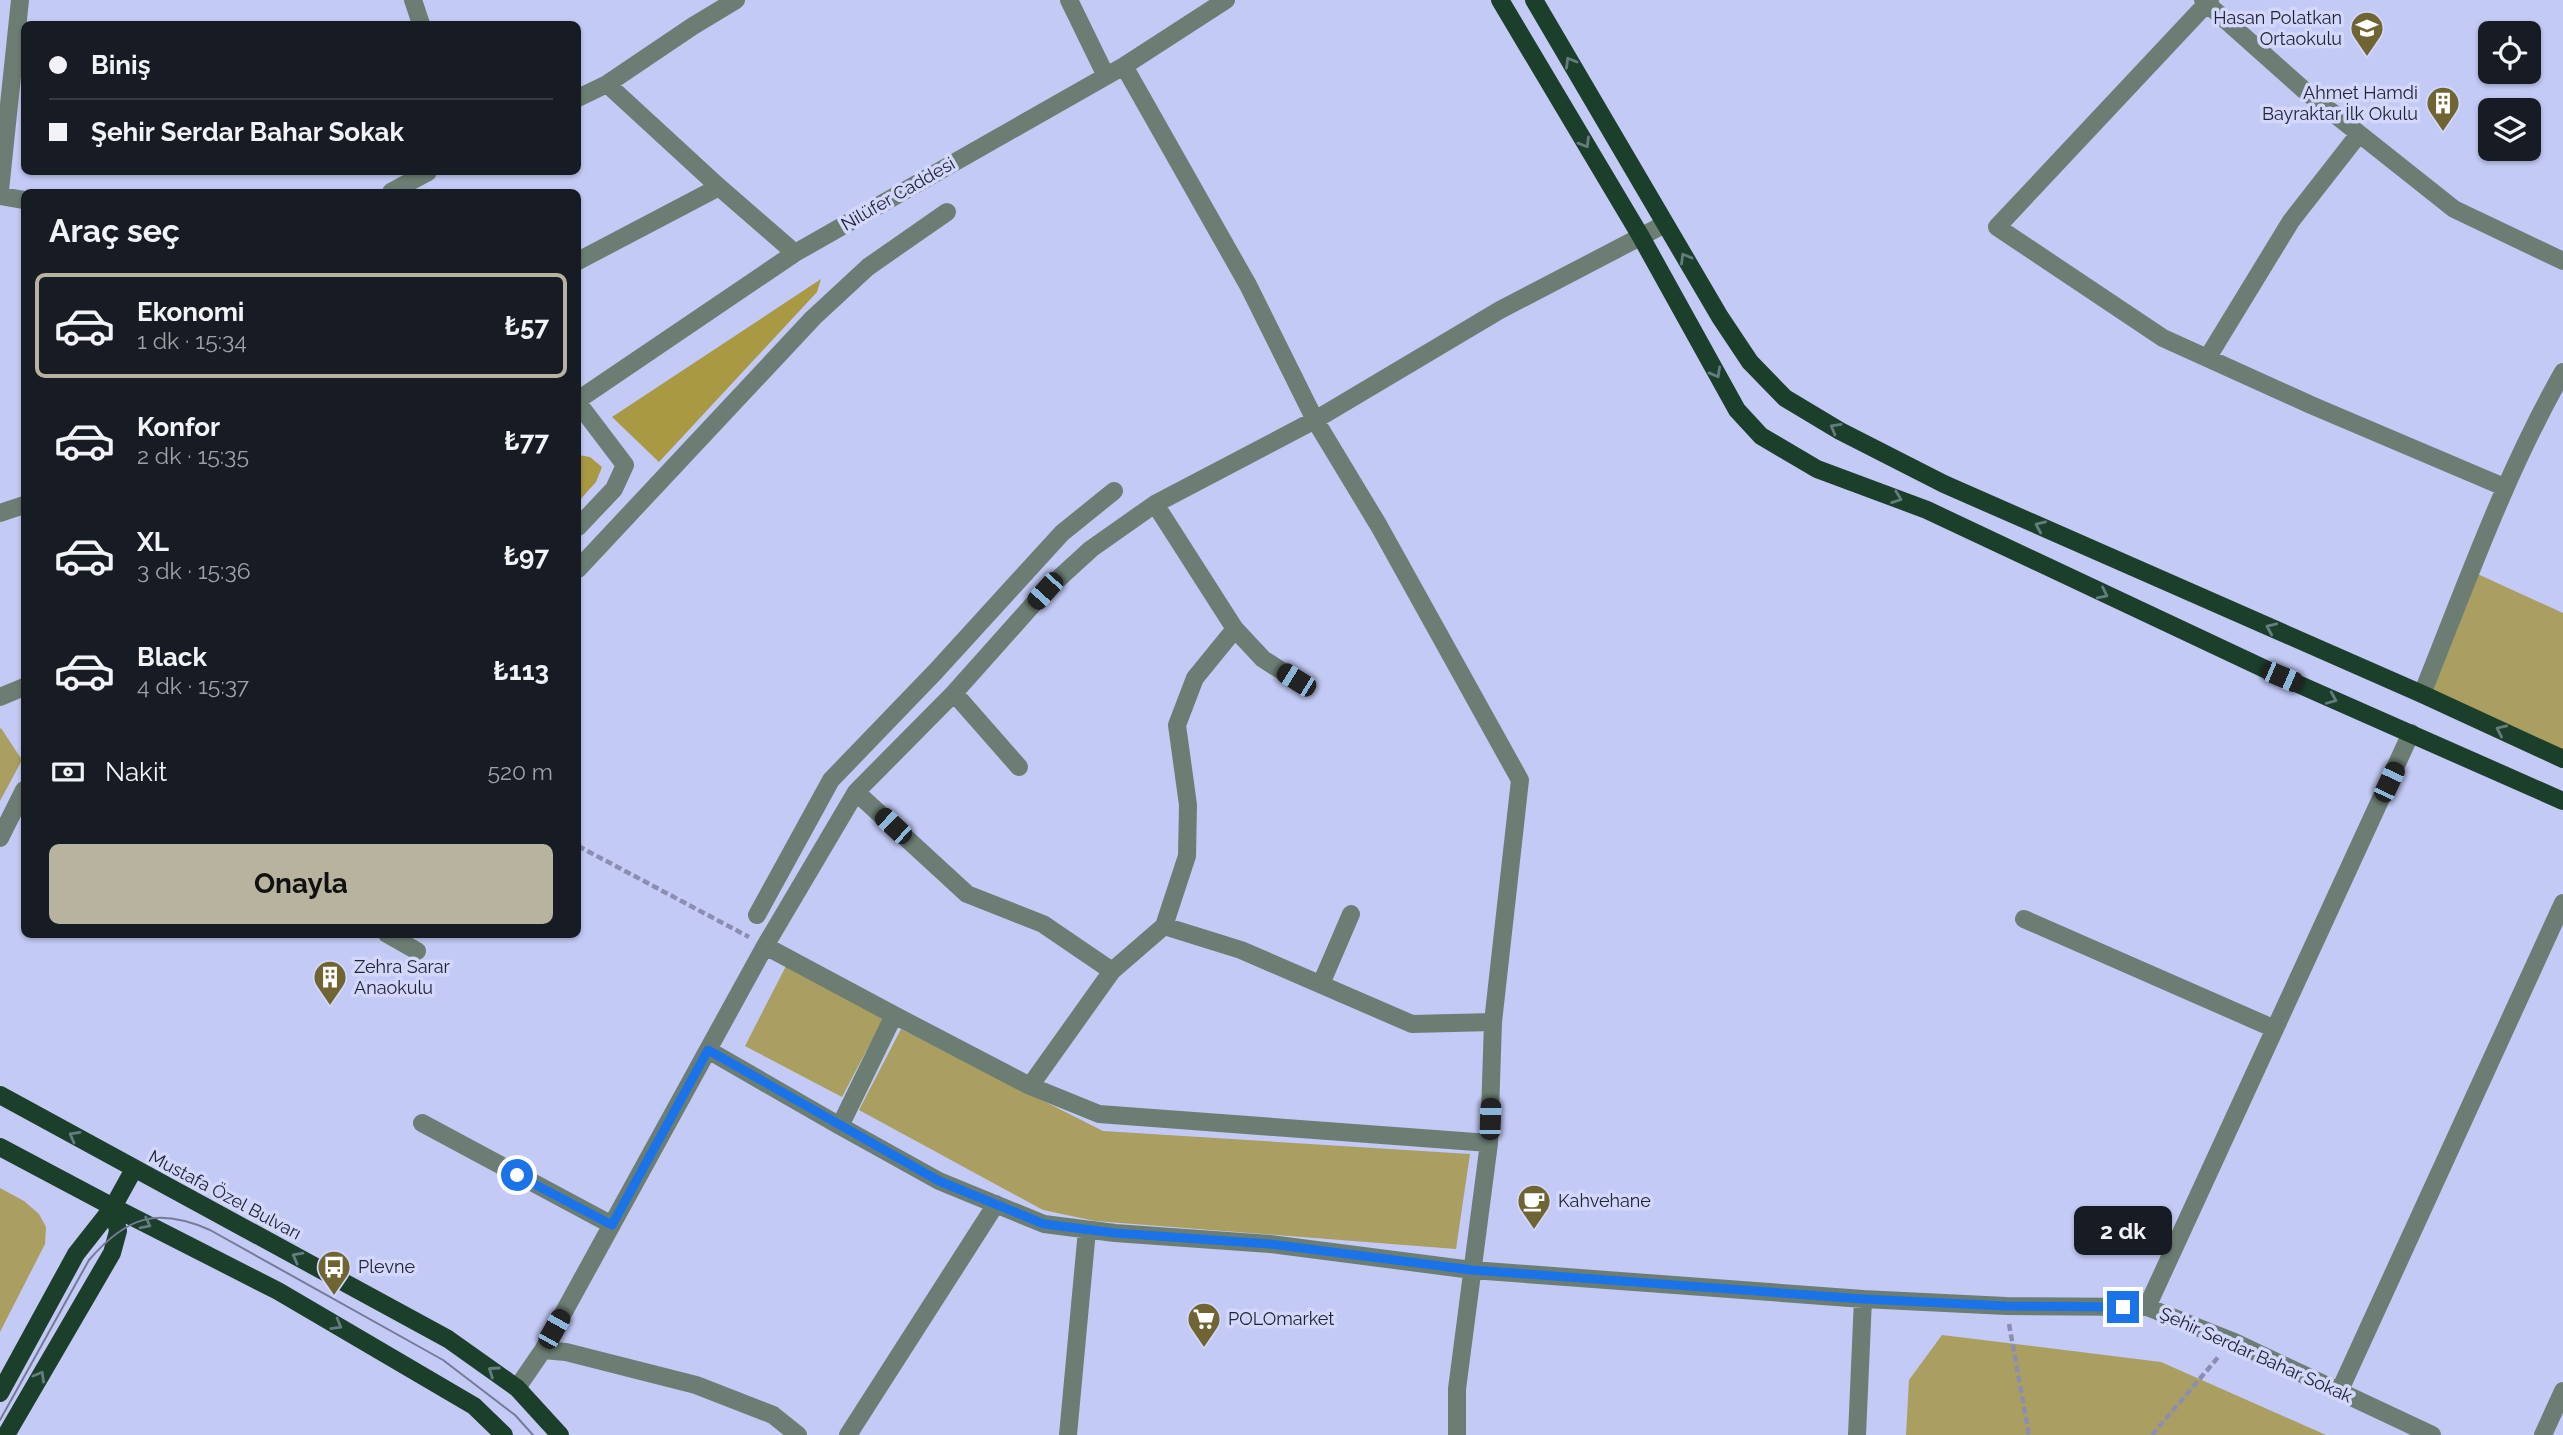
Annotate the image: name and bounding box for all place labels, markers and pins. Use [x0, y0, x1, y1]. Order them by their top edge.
place label: Hasan Polatkan Ortaokulu [2213, 7, 2342, 49]
school or university icon: Hasan Polatkan Ortaokulu [2348, 9, 2386, 58]
place label: Ahmet Hamdi Bayraktar İlk Okulu [2262, 82, 2418, 124]
building icon: Ahmet Hamdi Bayraktar İlk Okulu [2424, 84, 2462, 133]
place label: Zehra Sarar Anaokulu [354, 956, 451, 998]
building icon: Zehra Sarar Anaokulu [311, 958, 349, 1007]
cafe icon: Kahvehane [1515, 1182, 1553, 1231]
place label: Kahvehane [1558, 1190, 1651, 1211]
bus stop icon: Plevne [315, 1248, 353, 1297]
place label: Plevne [358, 1256, 415, 1277]
supermarket icon: POLOmarket [1185, 1300, 1223, 1349]
place label: POLOmarket [1228, 1308, 1334, 1329]

